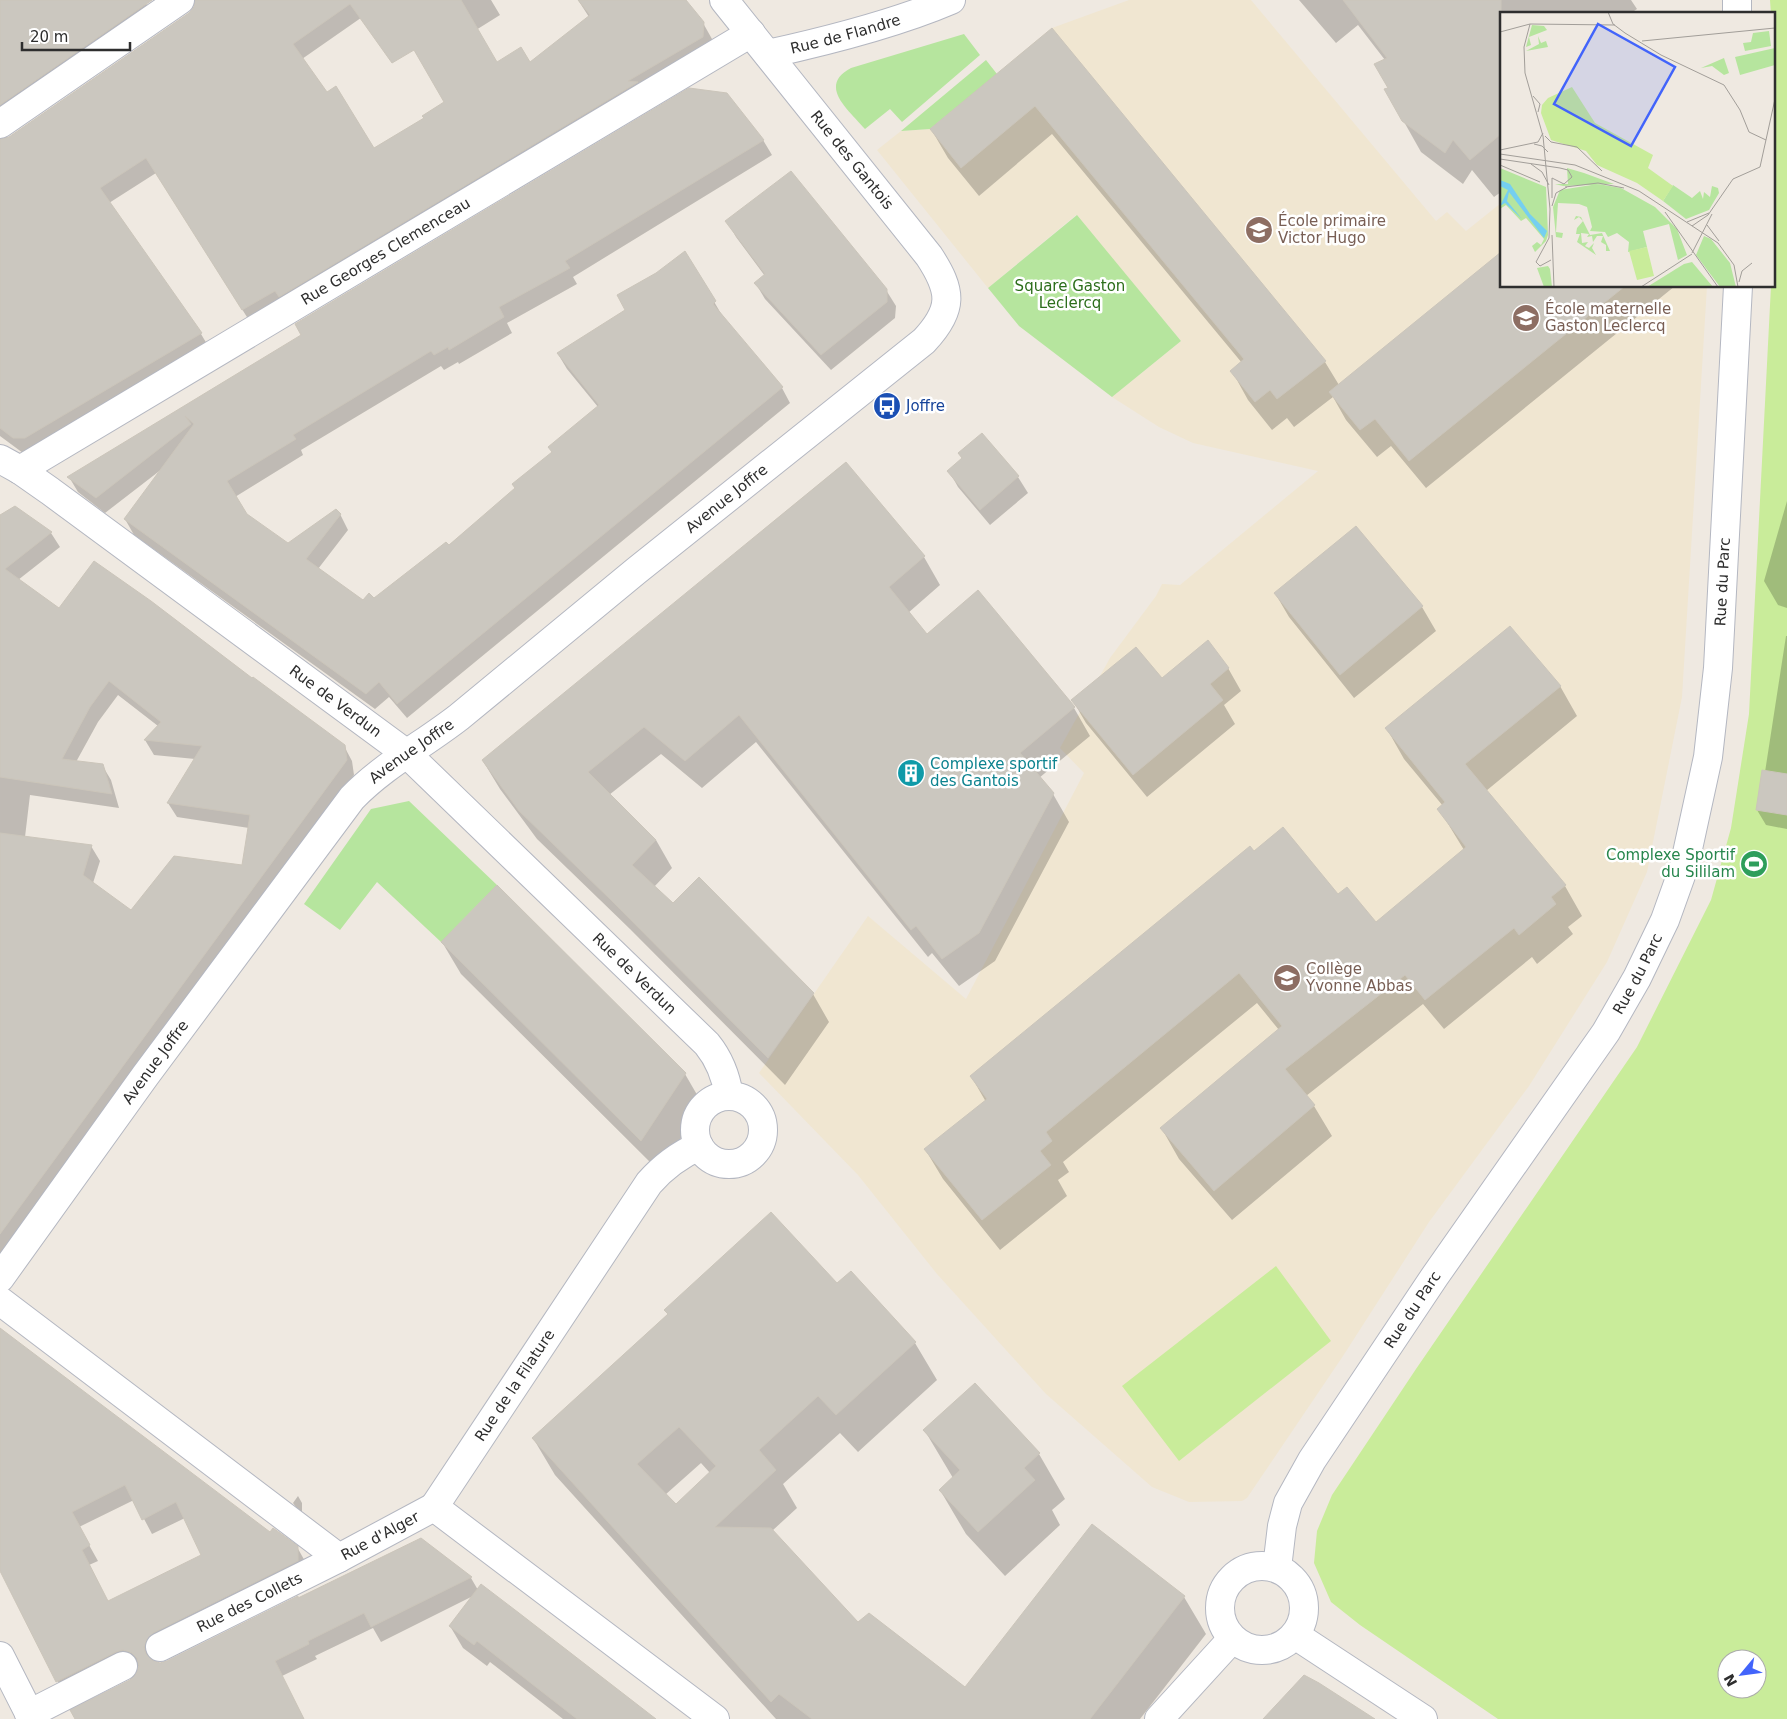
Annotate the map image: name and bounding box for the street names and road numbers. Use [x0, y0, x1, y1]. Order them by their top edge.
street label: Rue de Flandre [789, 11, 903, 58]
street label: Rue des Gantois [807, 107, 897, 213]
street label: Rue Georges Clemenceau [298, 194, 474, 309]
street label: Avenue Joffre [682, 461, 771, 537]
street label: Rue du Parc [1711, 537, 1734, 627]
street label: Rue de Verdun [286, 662, 385, 741]
street label: Avenue Joffre [365, 715, 457, 787]
street label: Rue de Verdun [589, 929, 680, 1018]
street label: Rue du Parc [1609, 930, 1666, 1017]
street label: Avenue Joffre [119, 1017, 192, 1108]
street label: Rue du Parc [1380, 1268, 1445, 1352]
street label: Rue de la Filature [471, 1326, 558, 1445]
street label: Rue d'Alger [338, 1507, 423, 1564]
street label: Rue des Collets [194, 1569, 305, 1636]

